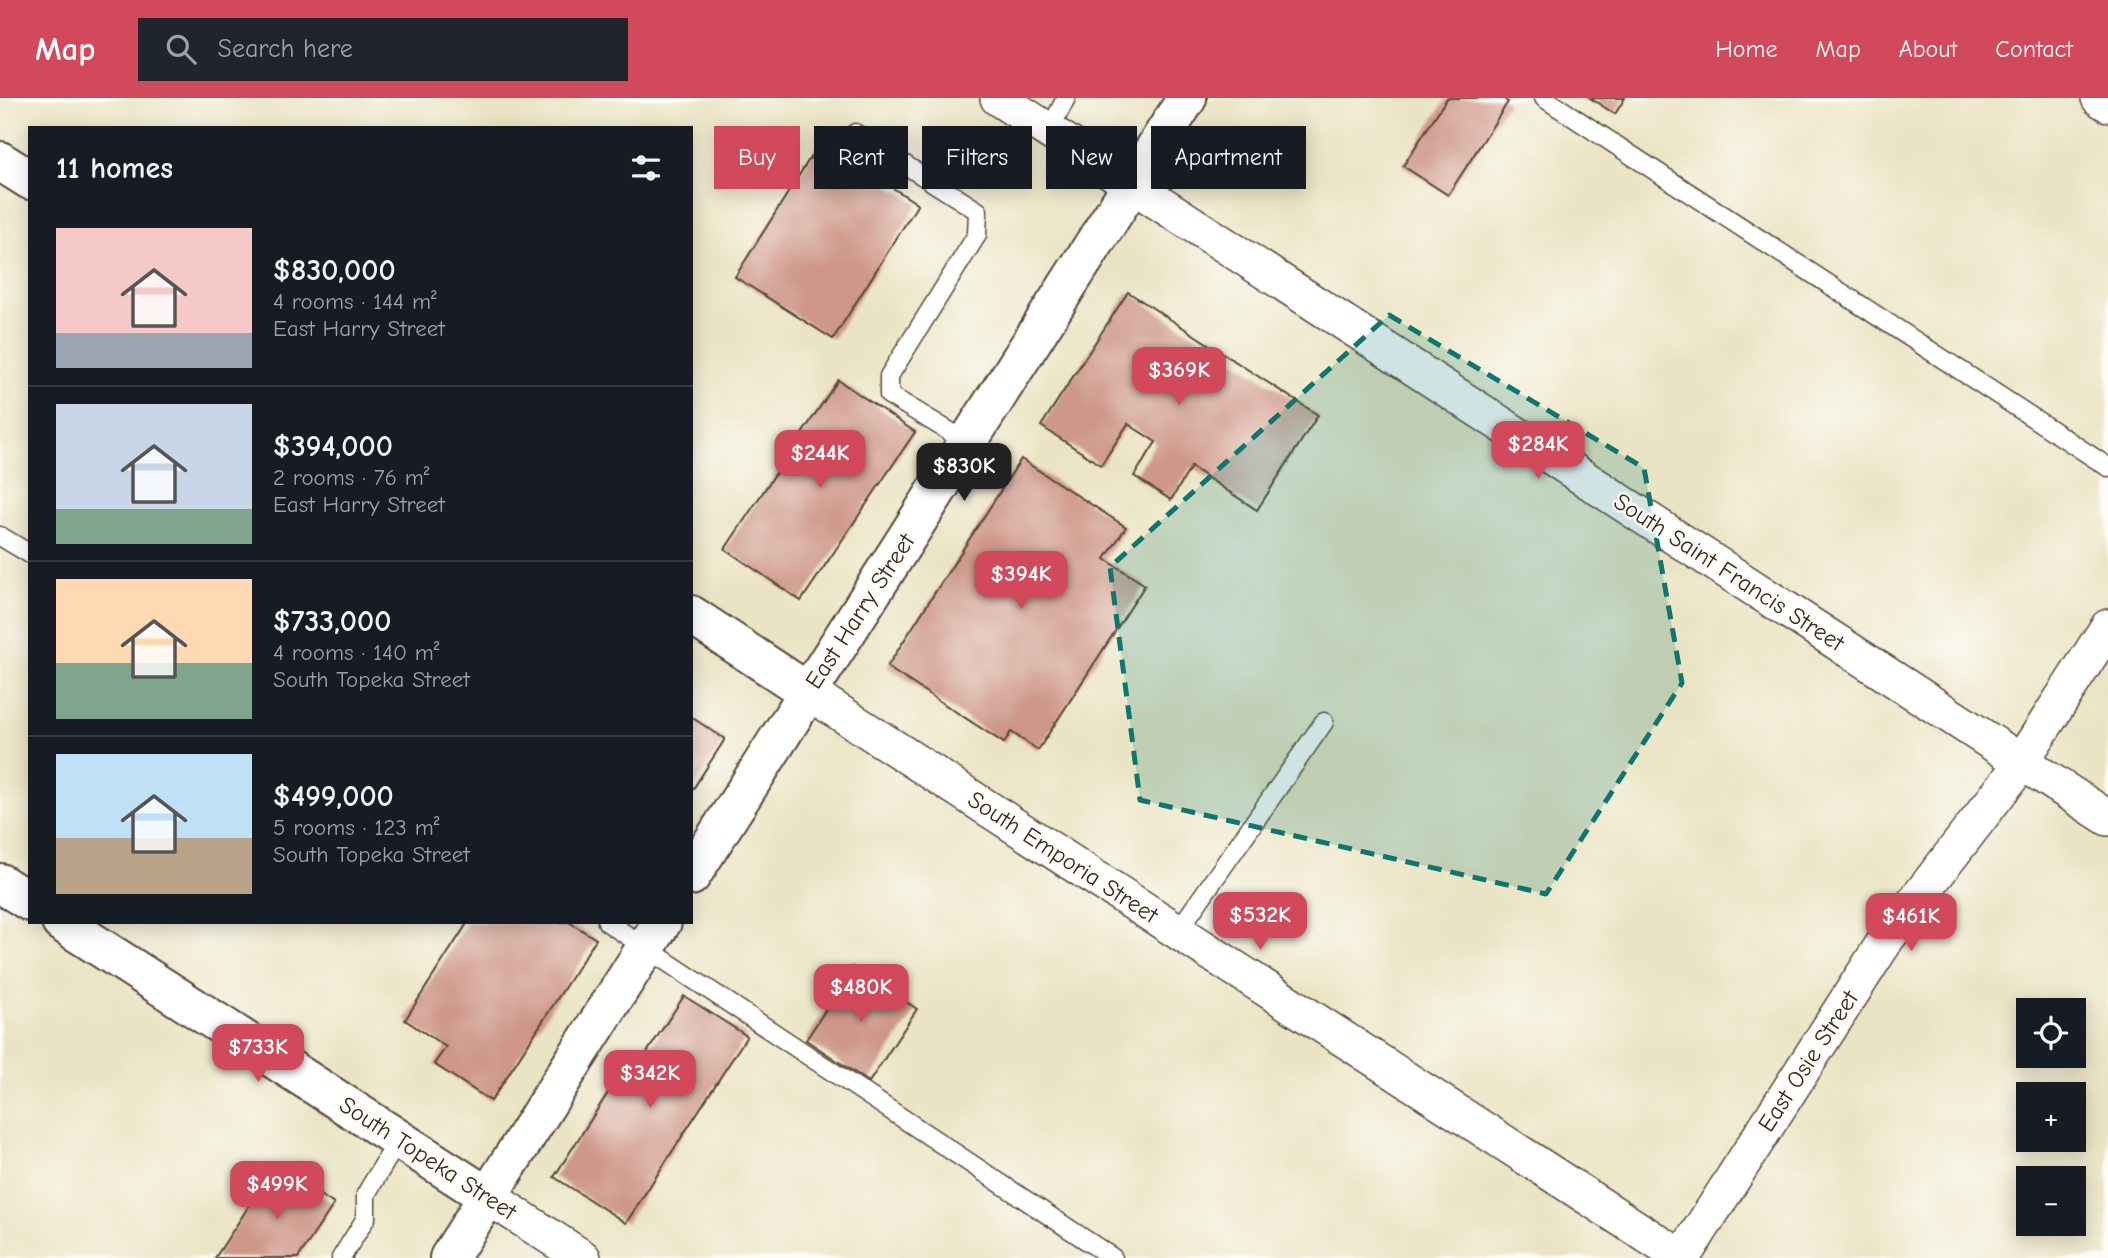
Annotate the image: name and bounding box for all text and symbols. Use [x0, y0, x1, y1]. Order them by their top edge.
search box [138, 18, 628, 81]
text: Map [35, 30, 96, 68]
icon: search [162, 30, 200, 68]
text: Search here [218, 34, 353, 64]
text: Home [1716, 35, 1777, 63]
text: Map [1815, 35, 1861, 63]
text: About [1899, 35, 1957, 63]
text: Contact [1995, 35, 2073, 63]
chip: Buy [714, 126, 800, 189]
chip: Rent [814, 126, 908, 189]
chip: Filters [922, 126, 1032, 189]
chip: New [1046, 126, 1137, 189]
chip: Apartment [1151, 126, 1306, 189]
icon: filters [627, 149, 665, 187]
text: 11 homes [56, 151, 173, 186]
text: $830,000 [273, 253, 396, 288]
icon: home [112, 256, 196, 340]
text: 4 rooms · 144 m² [273, 288, 437, 315]
text: East Harry Street [273, 315, 445, 342]
pin: $369K [1130, 348, 1228, 407]
text: $369K [1148, 356, 1210, 383]
pin: $284K [1489, 422, 1587, 481]
text: $394,000 [273, 429, 393, 464]
pin: $244K [771, 430, 869, 490]
text: $284K [1508, 430, 1568, 457]
icon: home [112, 432, 196, 516]
text: $244K [790, 439, 850, 466]
pin: $830K [915, 444, 1013, 503]
text: $830K [932, 452, 996, 479]
text: 2 rooms · 76 m² [273, 464, 429, 491]
street label: South Saint Francis Street [1609, 487, 1850, 658]
text: East Harry Street [273, 491, 445, 518]
street label: East Harry Street [799, 527, 921, 694]
pin: $394K [972, 552, 1070, 611]
text: $394K [991, 560, 1051, 587]
text: $733,000 [273, 604, 391, 639]
icon: home [112, 607, 196, 691]
text: 4 rooms · 140 m² [273, 639, 440, 666]
text: South Topeka Street [273, 666, 470, 693]
text: $499,000 [273, 779, 394, 814]
icon: home [112, 782, 196, 866]
street label: South Emporia Street [963, 785, 1164, 930]
text: 5 rooms · 123 m² [273, 814, 439, 841]
text: South Topeka Street [273, 841, 470, 868]
pin: $532K [1211, 892, 1309, 952]
pin: $461K [1862, 894, 1960, 953]
text: $532K [1229, 901, 1291, 928]
text: $461K [1882, 902, 1940, 929]
pin: $480K [812, 964, 910, 1024]
text: $480K [830, 973, 892, 1000]
street label: East Osie Street [1752, 984, 1865, 1137]
map controls [2016, 998, 2086, 1236]
button: locate [2016, 998, 2086, 1068]
pin: $733K [209, 1024, 307, 1084]
text: $733K [228, 1033, 288, 1060]
pin: $342K [601, 1051, 699, 1110]
text: $342K [620, 1059, 680, 1086]
button: + [2016, 1082, 2086, 1152]
street label: South Topeka Street [334, 1090, 523, 1226]
pin: $499K [228, 1162, 326, 1221]
button: − [2016, 1166, 2086, 1236]
text: $499K [246, 1170, 308, 1197]

